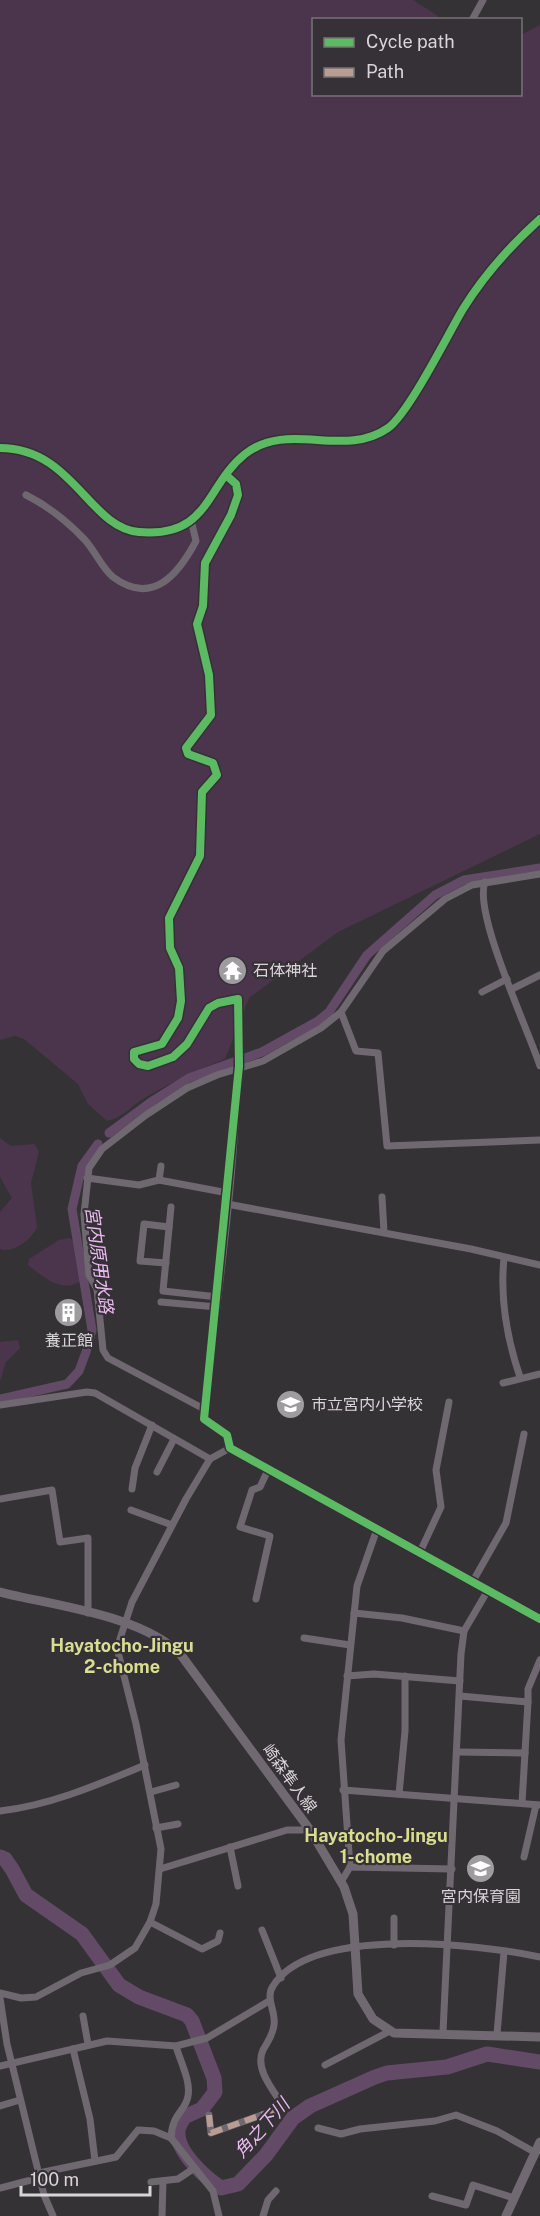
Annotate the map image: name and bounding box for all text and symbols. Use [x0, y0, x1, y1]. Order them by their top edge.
legend [312, 18, 522, 96]
text: Cycle path [366, 31, 455, 52]
text: Path [366, 61, 404, 82]
temple icon: 石体神社 [216, 954, 248, 986]
place label: 石体神社 [253, 961, 317, 980]
water label: 宮内原用水路 [82, 1205, 118, 1317]
building icon: 養正館 [53, 1296, 85, 1328]
place label: 養正館 [45, 1331, 93, 1350]
school or university icon: 市立宮内小学校 [274, 1388, 306, 1420]
place label: 市立宮内小学校 [311, 1395, 423, 1414]
district label: Hayatocho-Jingu 2-chome [50, 1635, 194, 1677]
street label: 崎森隼人線 [258, 1740, 321, 1816]
district label: Hayatocho-Jingu 1-chome [304, 1825, 448, 1867]
school or university icon: 宮内保育園 [465, 1852, 497, 1884]
place label: 宮内保育園 [441, 1887, 521, 1906]
water label: 角之下川 [230, 2092, 295, 2161]
scale bar [21, 2159, 150, 2197]
text: 100 m [30, 2169, 79, 2190]

